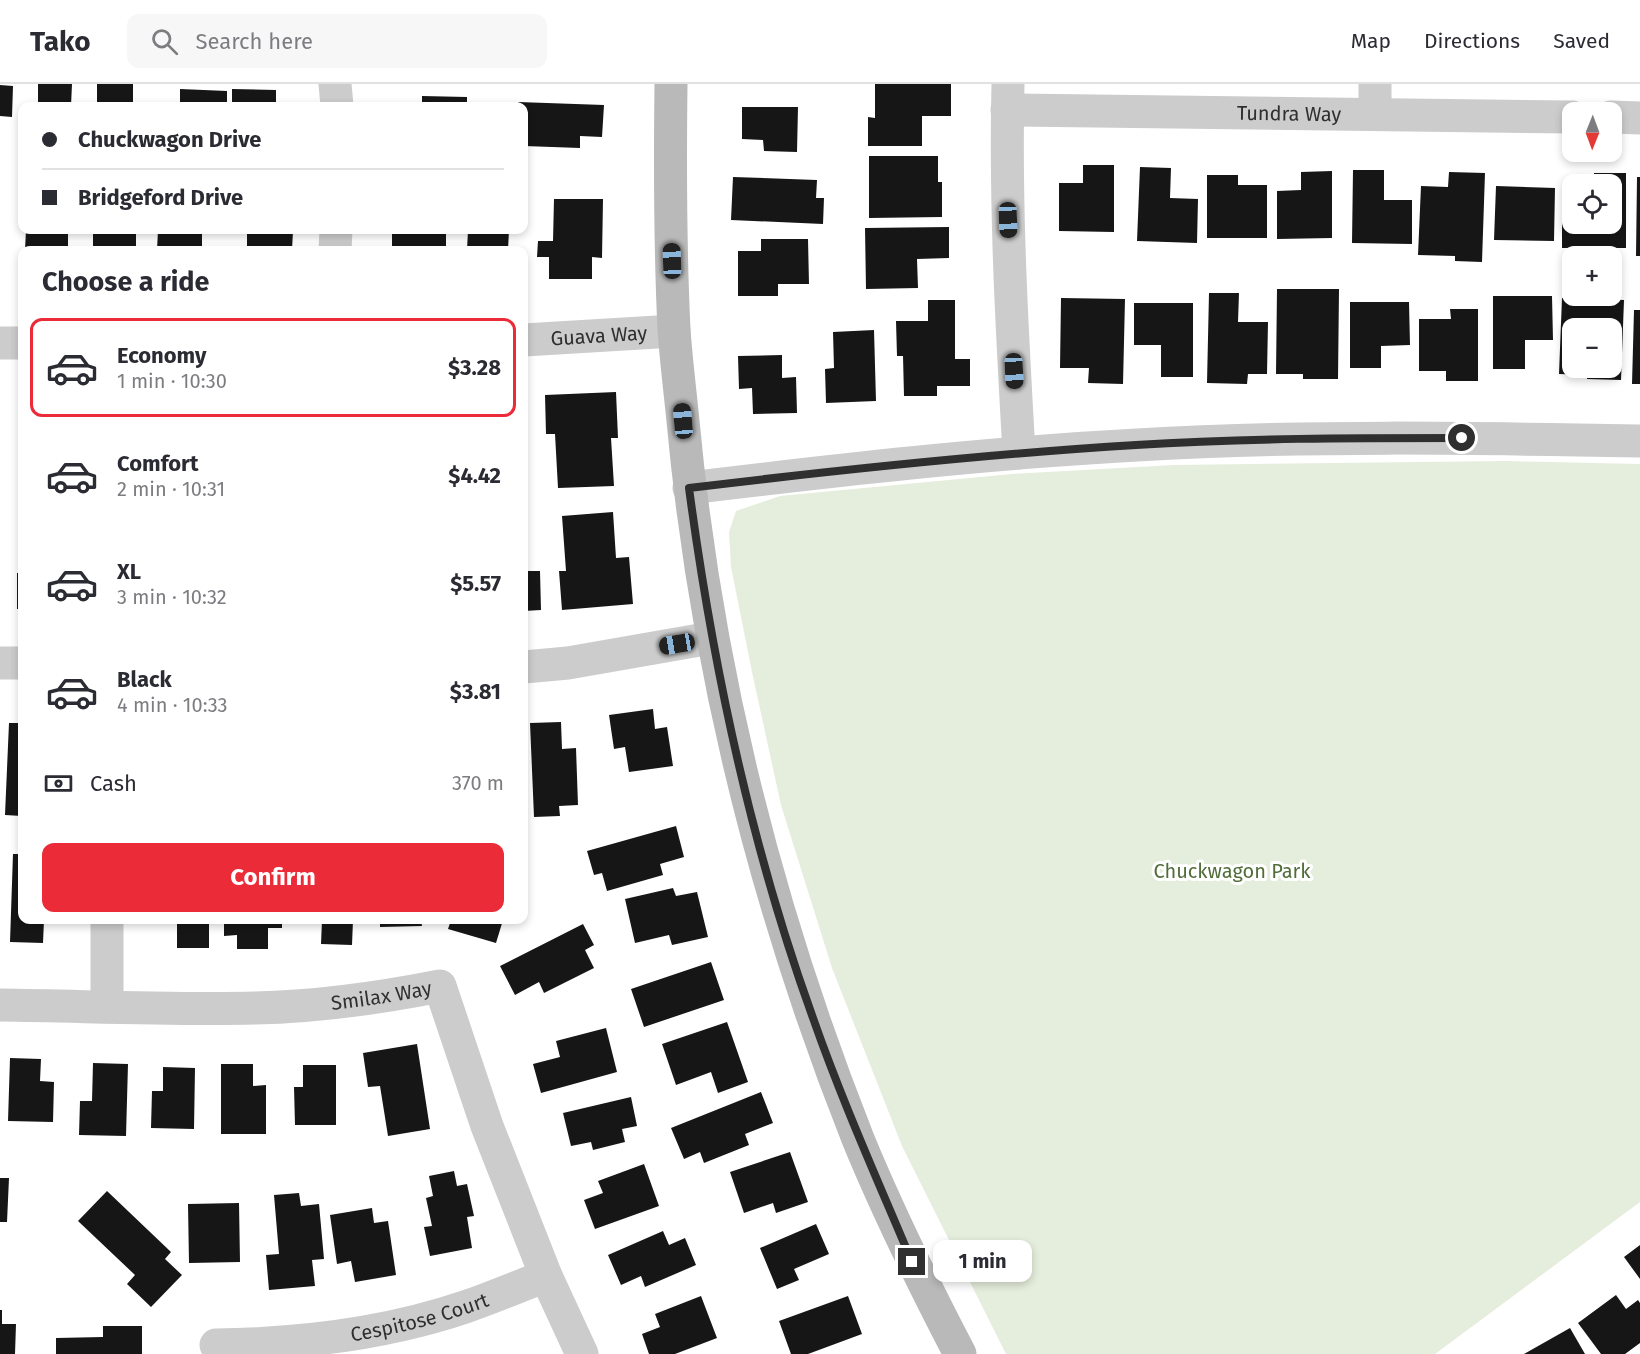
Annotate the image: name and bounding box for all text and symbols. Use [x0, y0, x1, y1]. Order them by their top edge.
search box [127, 14, 547, 68]
text: Tako [30, 25, 91, 58]
icon: search [148, 25, 181, 58]
text: Search here [196, 28, 313, 55]
text: Map [1351, 28, 1391, 54]
text: Directions [1424, 28, 1520, 54]
text: Saved [1553, 28, 1610, 54]
street label: Tundra Way [1237, 101, 1342, 126]
north arrow [1562, 102, 1622, 162]
map controls [1562, 102, 1622, 378]
text: Chuckwagon Drive [78, 126, 261, 153]
button: locate [1562, 174, 1622, 234]
text: Bridgeford Drive [78, 184, 243, 211]
car [998, 202, 1018, 238]
car [662, 243, 682, 279]
button: + [1562, 246, 1622, 306]
text: Choose a ride [42, 266, 209, 298]
button: − [1562, 318, 1622, 378]
street label: Guava Way [550, 321, 648, 350]
icon: car [45, 341, 99, 395]
text: Economy [117, 342, 206, 369]
car [1004, 353, 1024, 389]
text: $3.28 [448, 354, 501, 381]
text: 1 min · 10:30 [117, 369, 227, 393]
car [672, 402, 694, 440]
route start [1448, 424, 1475, 451]
icon: car [45, 449, 99, 503]
text: Comfort [117, 450, 198, 477]
text: $4.42 [448, 462, 501, 489]
text: 2 min · 10:31 [117, 477, 225, 501]
icon: car [45, 557, 99, 611]
text: XL [117, 558, 141, 585]
text: $5.57 [450, 570, 501, 597]
text: 3 min · 10:32 [117, 585, 227, 609]
car [658, 632, 696, 656]
icon: car [45, 665, 99, 719]
text: Black [117, 666, 172, 693]
text: $3.81 [450, 678, 501, 705]
text: 4 min · 10:33 [117, 693, 228, 717]
icon: cash [42, 767, 75, 800]
text: Cash [90, 770, 137, 797]
text: 370 m [452, 771, 504, 795]
button: Confirm [42, 843, 504, 912]
park label: Chuckwagon Park [1153, 859, 1311, 883]
street label: Smilax Way [330, 976, 434, 1015]
callout: 1 min [933, 1241, 1032, 1283]
route end [898, 1248, 925, 1275]
text: 1 min [958, 1249, 1007, 1273]
street label: Cespitose Court [349, 1287, 493, 1346]

